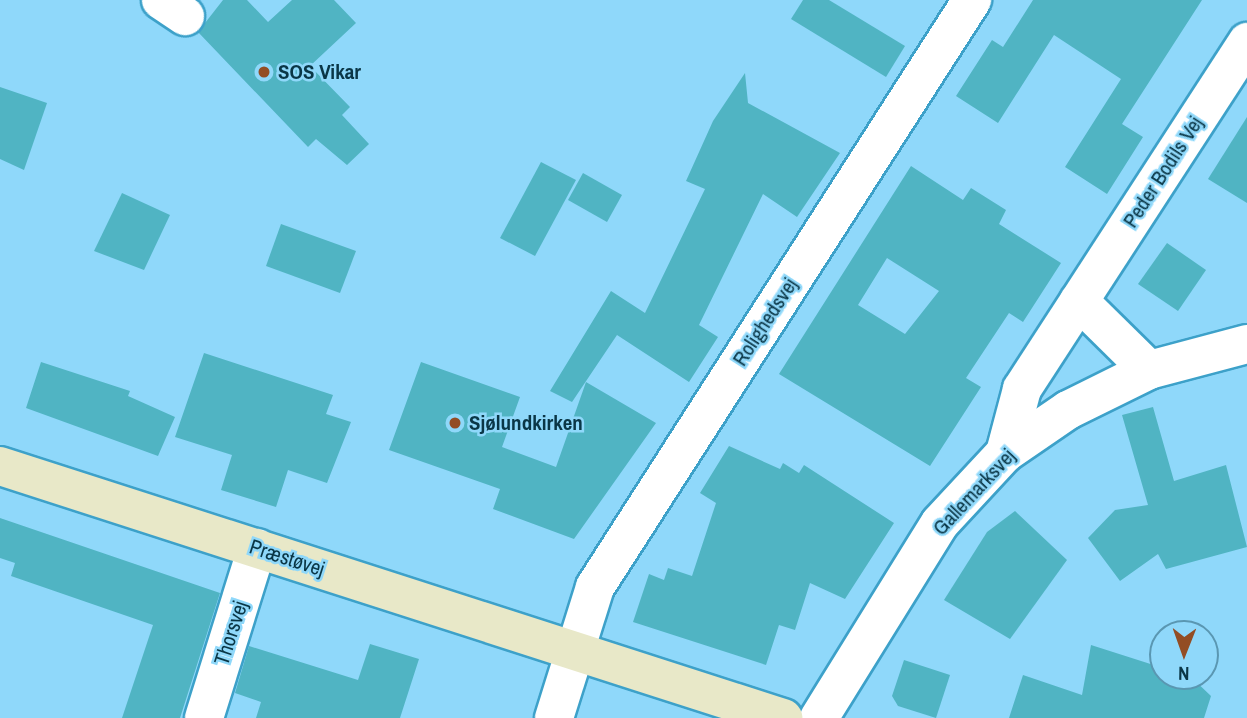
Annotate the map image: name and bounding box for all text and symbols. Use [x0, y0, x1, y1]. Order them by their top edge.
place label: SOS Vikar [278, 59, 361, 85]
marker: SOS Vikar [256, 64, 272, 80]
street label: Peder Bodils Vej [1118, 112, 1208, 232]
street label: Rolighedsvej [727, 273, 803, 371]
place label: Sjølundkirken [469, 410, 583, 436]
marker: Sjølundkirken [447, 415, 463, 431]
street label: Gallemarksvej [928, 444, 1020, 540]
street label: Præstøvej [246, 534, 328, 582]
street label: Thorsvej [209, 598, 253, 668]
north arrow [1149, 620, 1219, 690]
text: N [1178, 661, 1190, 687]

